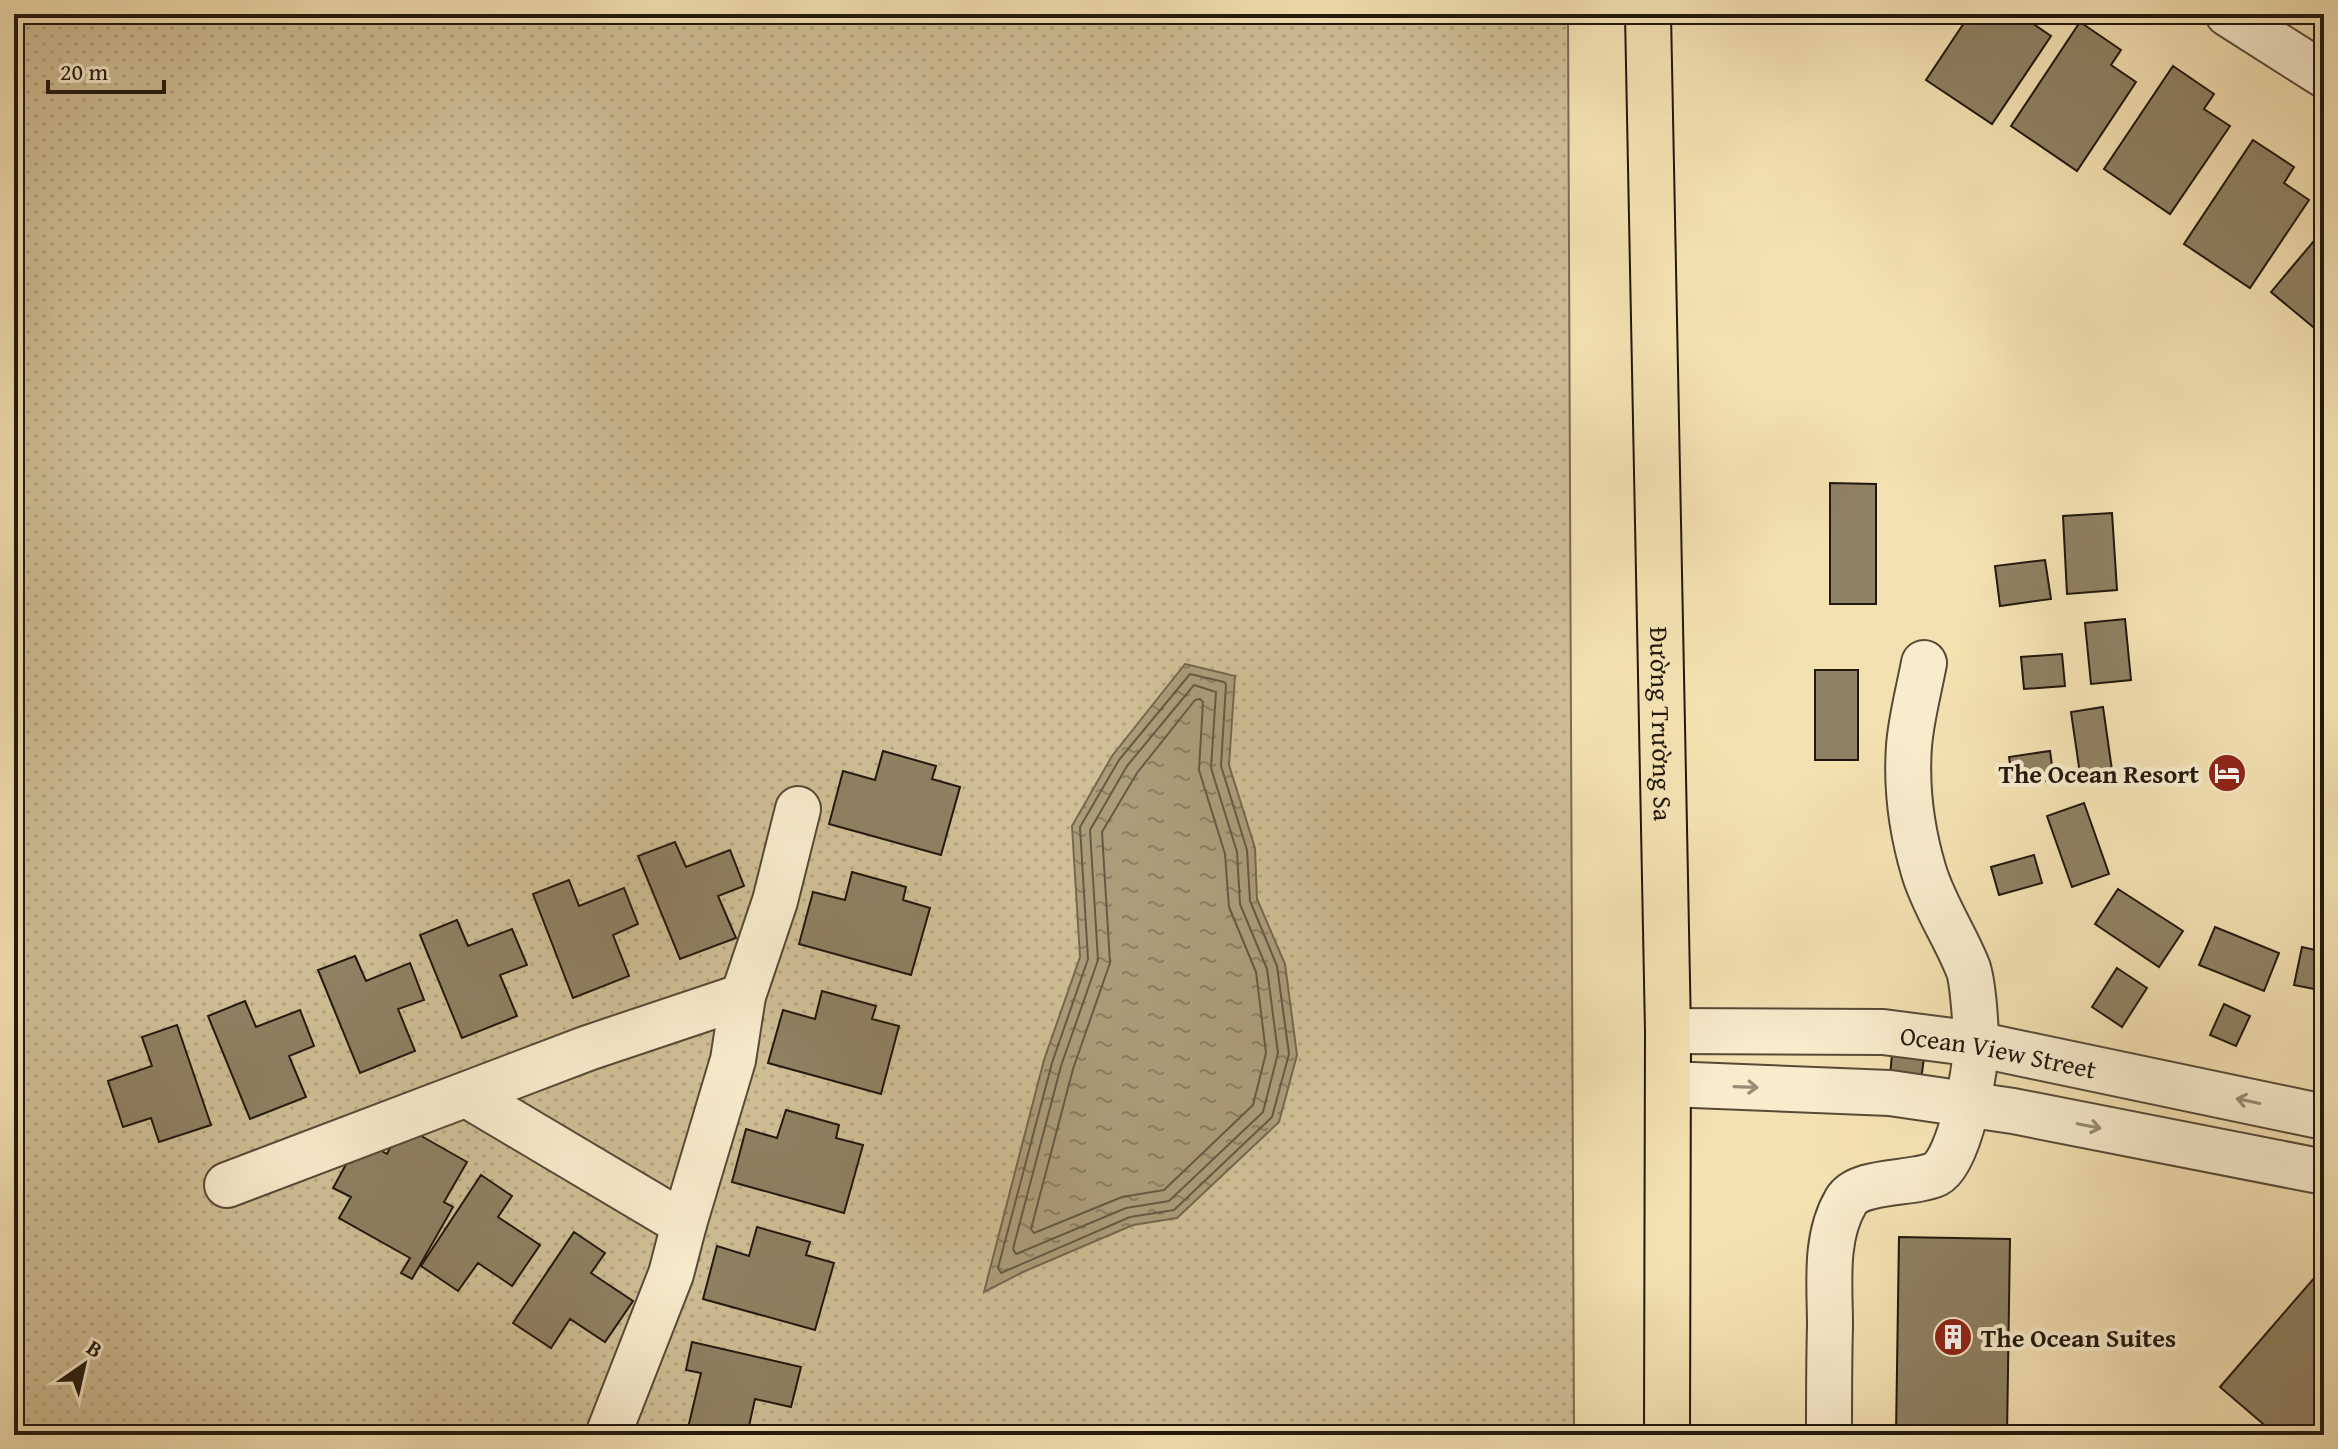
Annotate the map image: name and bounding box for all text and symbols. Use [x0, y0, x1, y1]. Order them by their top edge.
scale bar [48, 44, 164, 94]
text: 20 m [60, 54, 108, 89]
street label: Đường Trường Sa [1641, 626, 1683, 822]
hotel icon: The Ocean Resort [2206, 752, 2248, 794]
place label: The Ocean Resort [1999, 754, 2199, 793]
street label: Ocean View Street [1898, 1015, 2100, 1088]
one-way arrow [1732, 1080, 1759, 1095]
one-way arrow [2235, 1093, 2261, 1108]
one-way arrow [2076, 1120, 2102, 1135]
building icon: The Ocean Suites [1932, 1316, 1974, 1358]
place label: The Ocean Suites [1981, 1318, 2176, 1357]
north arrow [44, 1325, 124, 1405]
text: B [81, 1331, 110, 1365]

